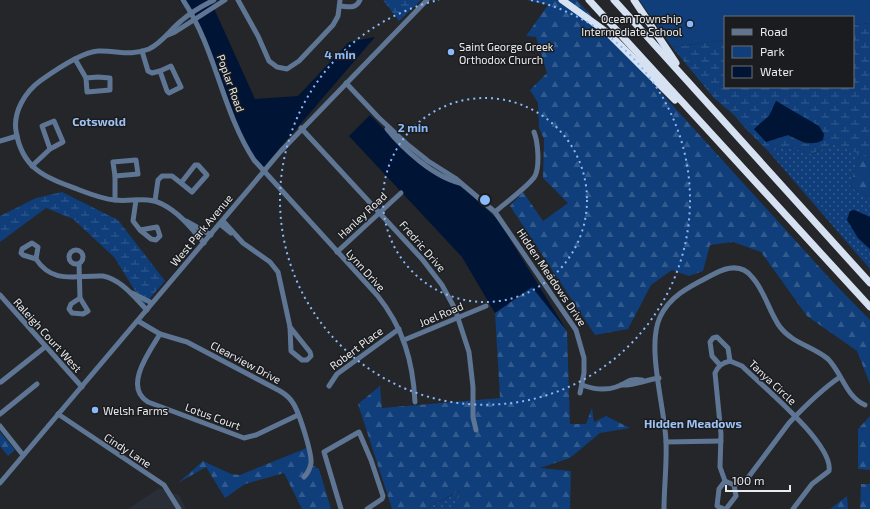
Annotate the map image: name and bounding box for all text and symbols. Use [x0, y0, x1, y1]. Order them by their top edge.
place label: Ocean Township Intermediate School [581, 12, 683, 38]
legend [724, 16, 854, 88]
marker: Ocean Township Intermediate School [685, 19, 695, 29]
text: Road [760, 24, 788, 38]
place label: Saint George Greek Orthodox Church [459, 40, 554, 66]
text: Park [760, 44, 785, 58]
text: 4 min [324, 47, 356, 61]
marker: Saint George Greek Orthodox Church [446, 47, 456, 57]
street label: Poplar Road [215, 52, 247, 114]
text: Water [760, 64, 794, 78]
district label: Cotswold [72, 114, 126, 128]
text: 2 min [398, 120, 428, 134]
street label: Hanley Road [335, 189, 389, 241]
street label: West Park Avenue [167, 191, 235, 269]
centre of rings [478, 193, 492, 207]
street label: Fredric Drive [397, 218, 449, 274]
street label: Hidden Meadows Drive [515, 226, 590, 328]
street label: Lynn Drive [344, 246, 388, 294]
street label: Raleigh Court West [11, 295, 85, 375]
street label: Joel Road [417, 299, 465, 329]
street label: Robert Place [327, 324, 385, 372]
street label: Clearview Drive [209, 338, 283, 386]
street label: Tanya Circle [747, 357, 799, 407]
street label: Lotus Court [184, 400, 242, 432]
place label: Welsh Farms [103, 404, 169, 417]
marker: Welsh Farms [90, 405, 100, 415]
district label: Hidden Meadows [644, 416, 742, 430]
street label: Cindy Lane [102, 430, 154, 470]
scale bar [726, 467, 790, 493]
text: 100 m [732, 473, 764, 487]

